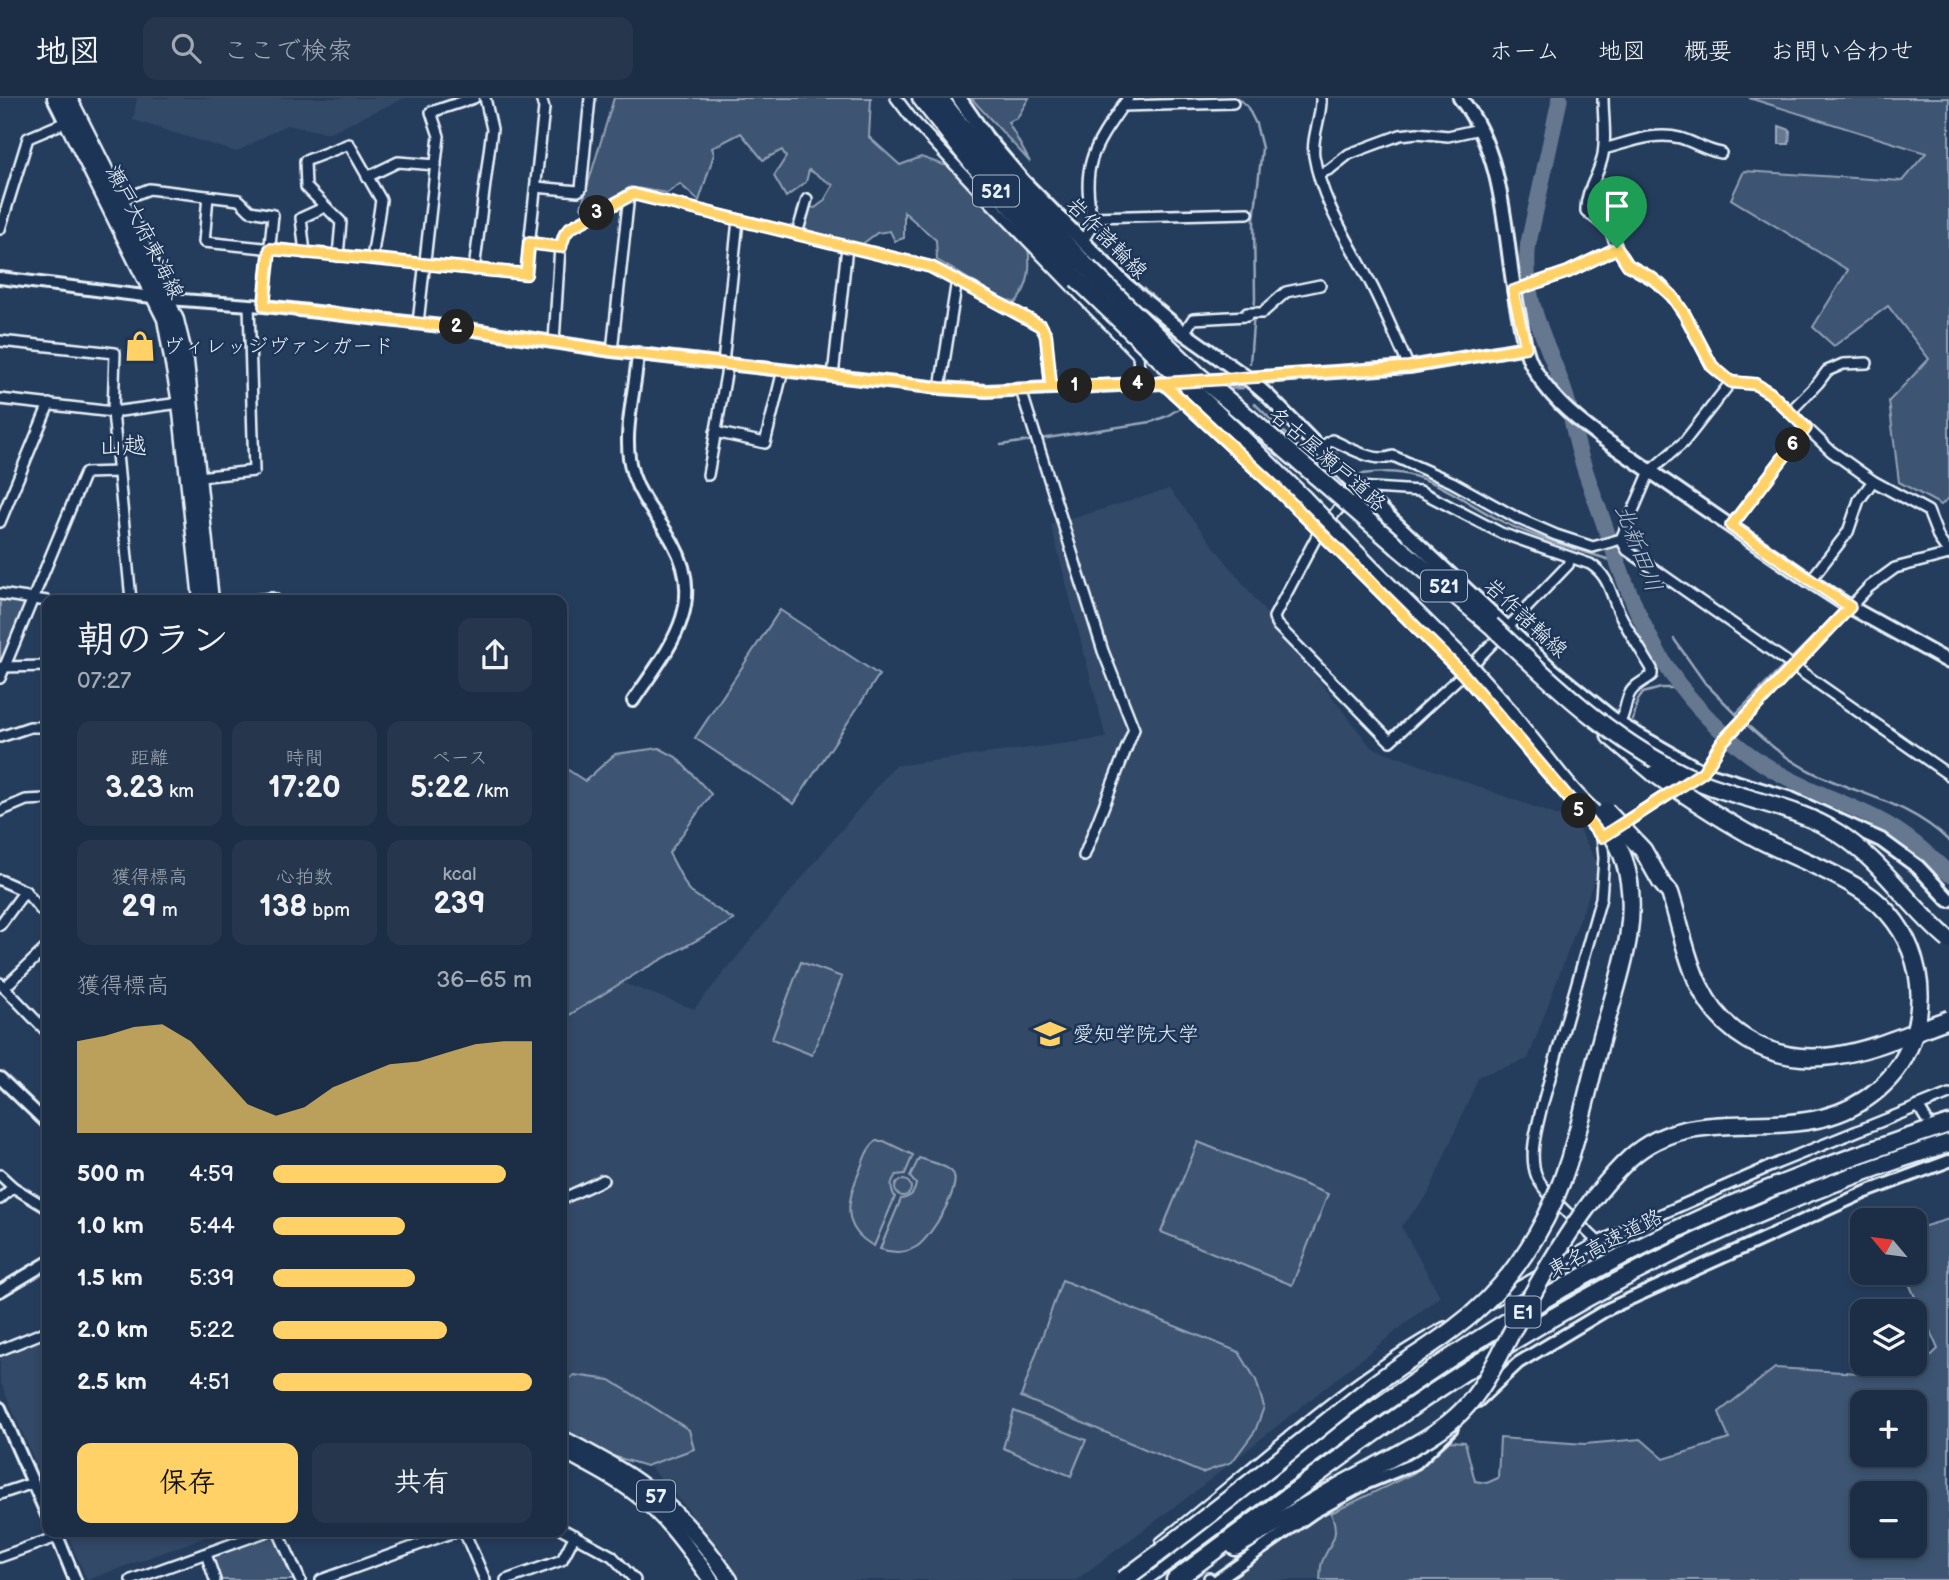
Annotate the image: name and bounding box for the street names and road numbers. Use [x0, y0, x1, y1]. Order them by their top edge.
street label: 瀬戸大府東海線 [100, 161, 189, 303]
road number: 521 [973, 176, 1019, 206]
street label: 岩作諸輪線 [1061, 192, 1153, 284]
street label: 名古屋瀬戸道路 [1264, 402, 1391, 517]
road number: 521 [1421, 570, 1467, 601]
street label: 岩作諸輪線 [1479, 573, 1573, 663]
street label: 東名高速道路 [1543, 1204, 1667, 1283]
road number: E1 [1506, 1296, 1540, 1328]
road number: 57 [637, 1480, 675, 1512]

